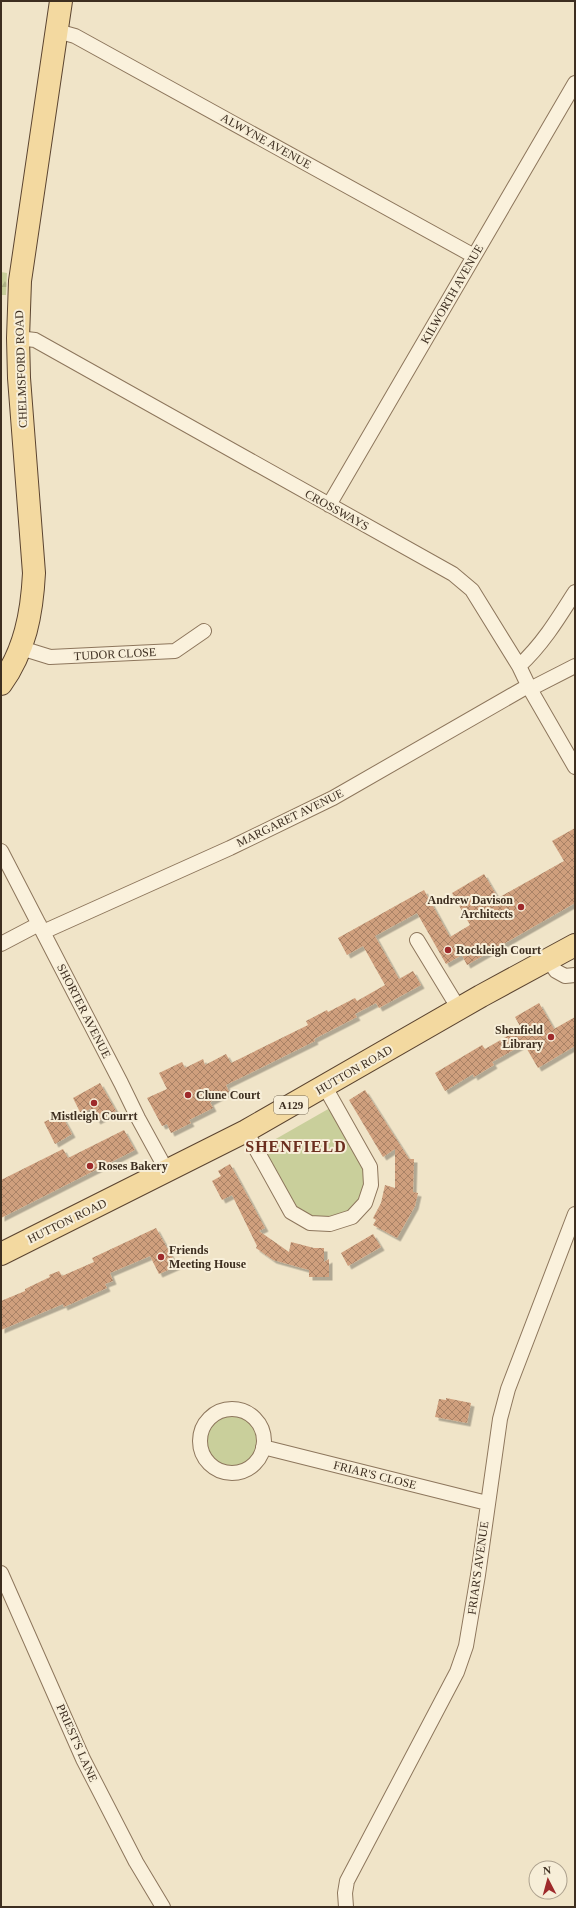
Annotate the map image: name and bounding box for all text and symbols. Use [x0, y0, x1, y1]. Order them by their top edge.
street label: ALWYNE AVENUE [218, 110, 314, 172]
street label: KILWORTH AVENUE [418, 242, 486, 346]
street label: CHELMSFORD ROAD [12, 310, 30, 428]
street label: CROSSWAYS [303, 487, 371, 533]
street label: TUDOR CLOSE [74, 645, 156, 663]
street label: MARGARET AVENUE [234, 786, 346, 850]
place label: Andrew Davison Architects [428, 893, 513, 921]
marker: Andrew Davison Architects [516, 902, 526, 912]
place label: Rockleigh Court [456, 943, 541, 957]
marker: Rockleigh Court [443, 945, 453, 955]
street label: SHORTER AVENUE [54, 961, 114, 1061]
place label: Shenfield Library [495, 1023, 543, 1051]
marker: Shenfield Library [546, 1032, 556, 1042]
street label: HUTTON ROAD [313, 1042, 395, 1098]
place label: Clune Court [196, 1088, 260, 1102]
marker: Clune Court [183, 1090, 193, 1100]
road number: A129 [274, 1096, 308, 1114]
marker: Mistleigh Courrt [89, 1098, 99, 1108]
place label: Mistleigh Courrt [51, 1109, 137, 1123]
district label: SHENFIELD [245, 1138, 347, 1155]
place label: Roses Bakery [98, 1159, 168, 1173]
marker: Roses Bakery [85, 1161, 95, 1171]
street label: HUTTON ROAD [25, 1196, 109, 1246]
place label: Friends Meeting House [169, 1243, 247, 1271]
marker: Friends Meeting House [156, 1252, 166, 1262]
street label: FRIAR'S CLOSE [332, 1458, 418, 1492]
street label: FRIAR'S AVENUE [465, 1520, 491, 1616]
street label: PRIEST'S LANE [54, 1702, 100, 1784]
north arrow [528, 1860, 568, 1900]
text: N [542, 1864, 552, 1876]

